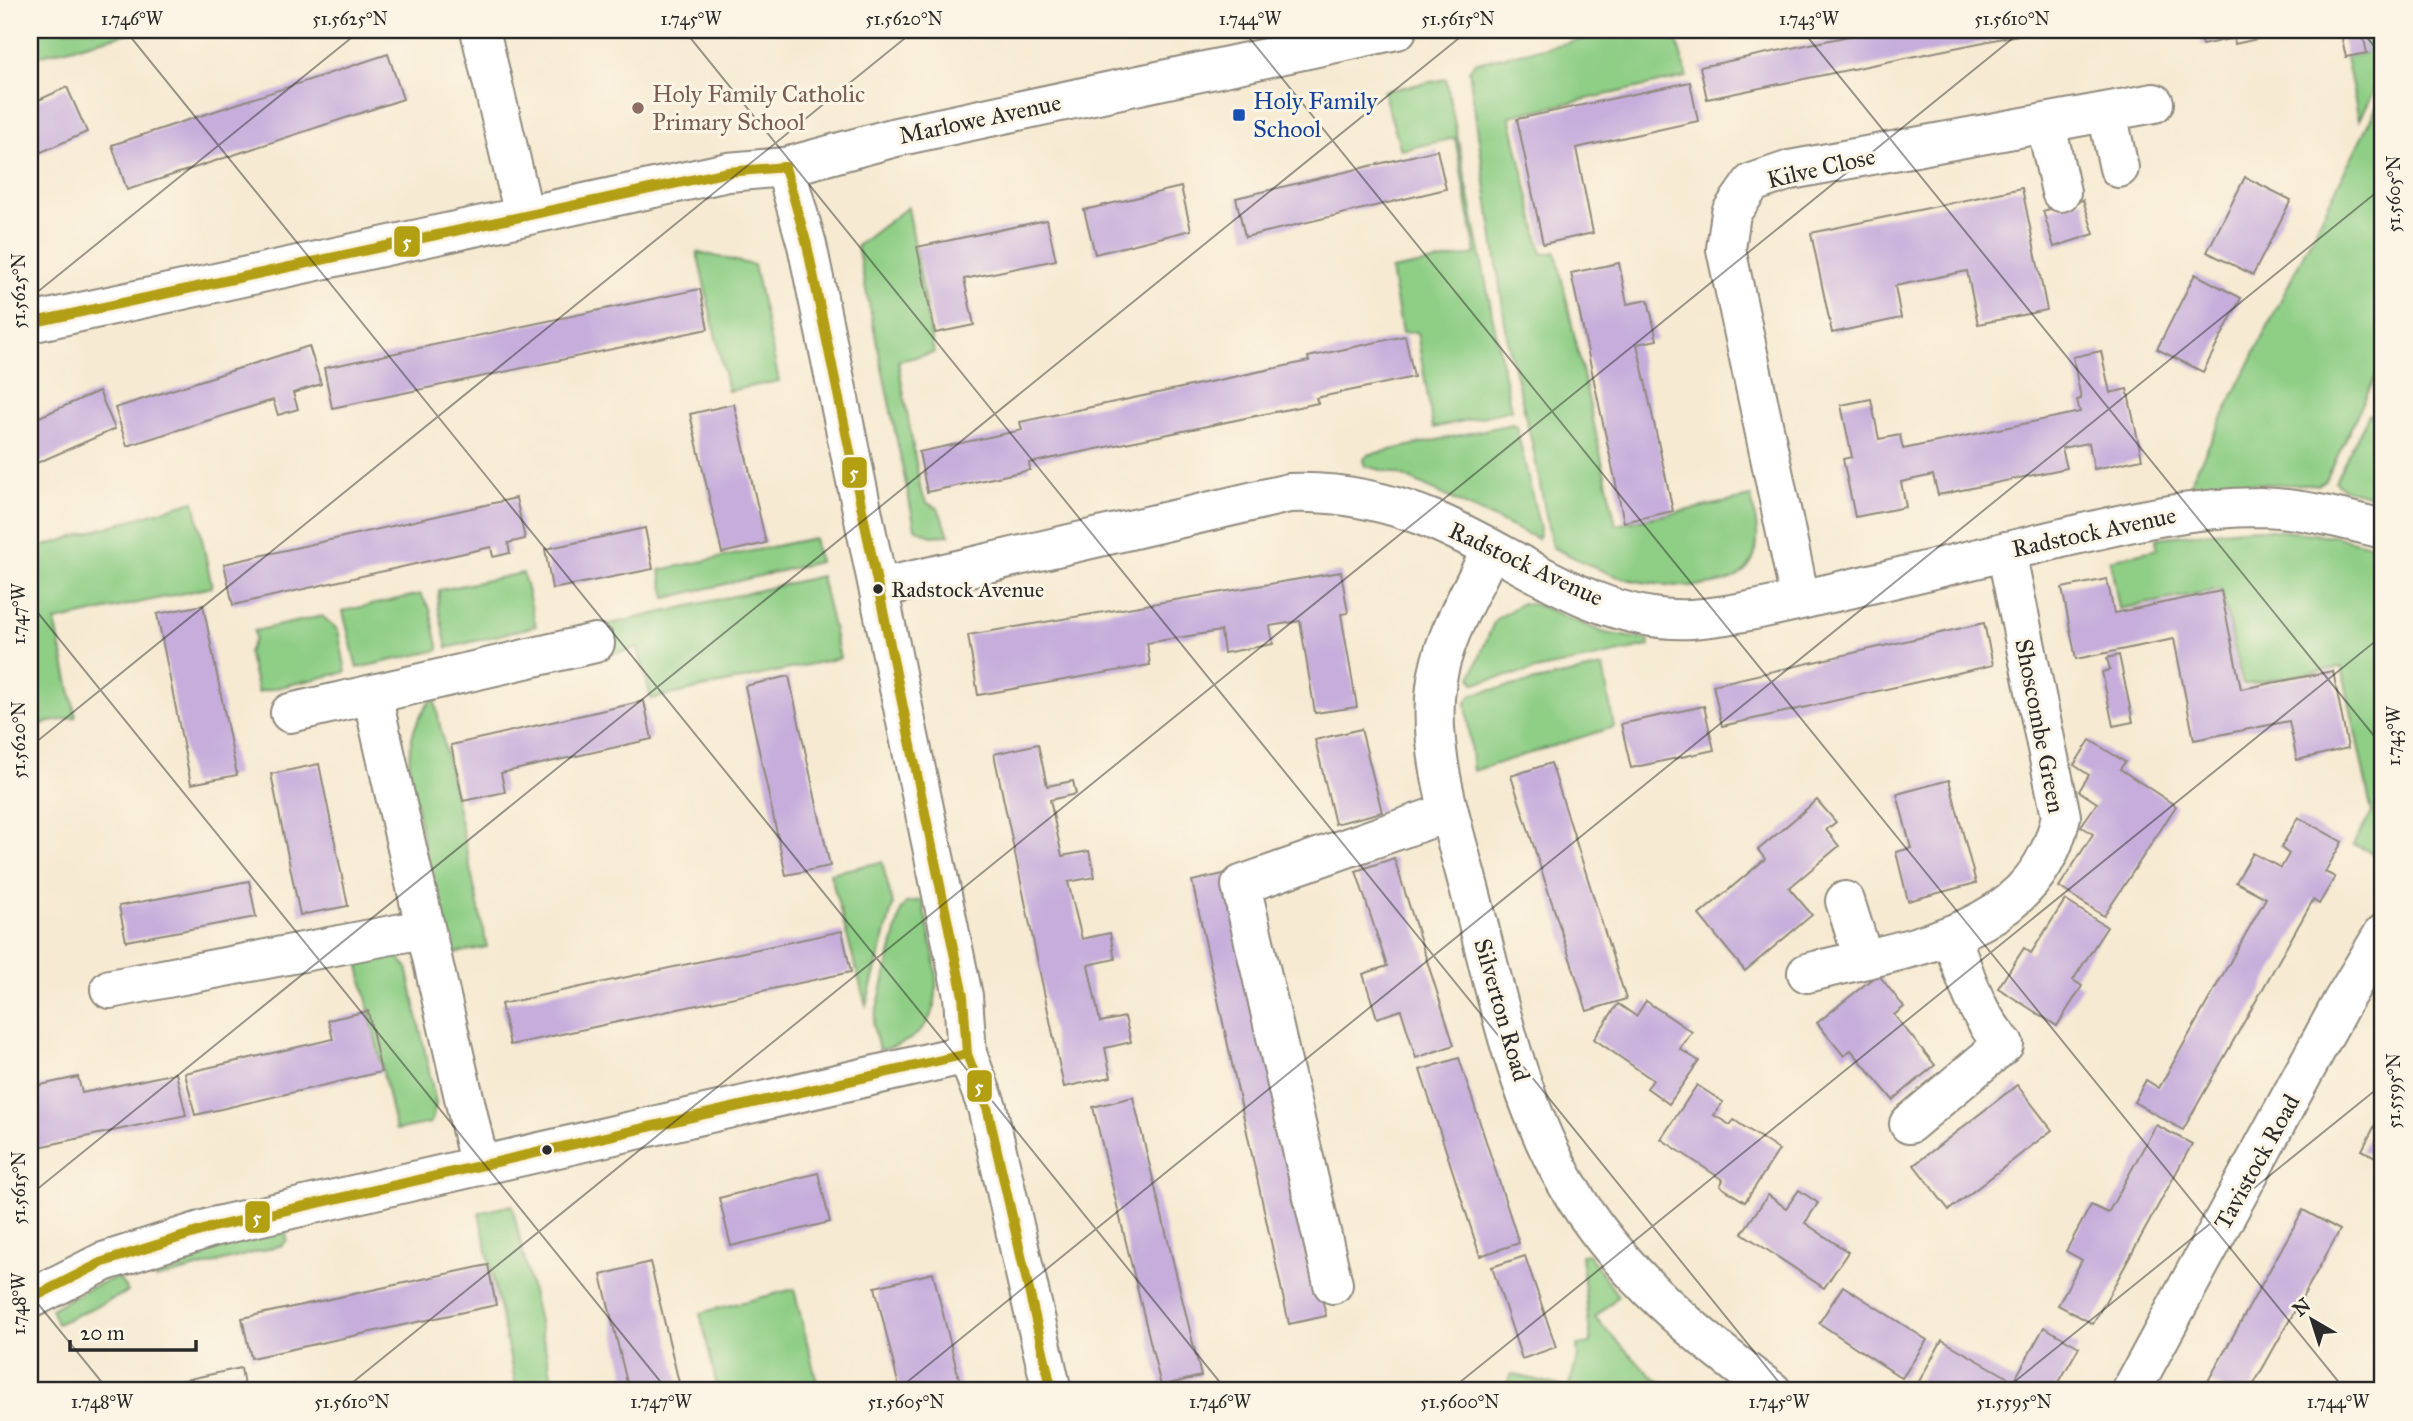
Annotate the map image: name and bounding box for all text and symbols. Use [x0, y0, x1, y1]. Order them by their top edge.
text: 1.746°W [101, 8, 164, 30]
text: 51.5625°N [312, 8, 388, 30]
text: 1.745°W [661, 8, 722, 30]
text: 51.5620°N [865, 8, 943, 30]
text: 1.744°W [1219, 8, 1282, 30]
text: 51.5615°N [1421, 8, 1495, 30]
text: 1.743°W [1779, 8, 1840, 30]
text: 51.5610°N [1974, 8, 2050, 30]
place label: Holy Family Catholic Primary School [652, 79, 865, 137]
place label: Holy Family School [1253, 86, 1378, 144]
street label: Marlowe Avenue [896, 87, 1064, 151]
marker: Holy Family Catholic Primary School [630, 100, 646, 116]
marker: Holy Family School [1231, 107, 1247, 123]
street label: Kilve Close [1764, 141, 1878, 195]
text: 51.5605°N [2383, 155, 2405, 233]
line badge: 5 [393, 225, 421, 258]
text: 5 [403, 230, 412, 253]
text: 51.5625°N [8, 253, 30, 329]
line badge: 5 [841, 456, 868, 489]
text: 5 [850, 461, 859, 484]
street label: Radstock Avenue [2009, 500, 2179, 564]
street label: Radstock Avenue [1444, 515, 1608, 613]
place label: Radstock Avenue [891, 576, 1044, 603]
text: 1.747°W [8, 582, 30, 645]
marker: Radstock Avenue [871, 582, 885, 596]
street label: Shoscombe Green [2008, 636, 2072, 816]
text: 51.5620°N [8, 701, 30, 779]
text: 1.743°W [2383, 705, 2405, 766]
street label: Silverton Road [1467, 935, 1537, 1085]
text: 51.5595°N [2383, 1053, 2405, 1129]
line badge: 5 [966, 1069, 993, 1103]
text: 5 [975, 1075, 984, 1098]
street label: Tavistock Road [2207, 1089, 2307, 1235]
unlabelled marker [540, 1143, 554, 1157]
text: 51.5615°N [8, 1151, 30, 1225]
line badge: 5 [244, 1200, 271, 1234]
text: 5 [253, 1206, 262, 1229]
text: 1.748°W [8, 1272, 30, 1335]
north arrow [2276, 1284, 2346, 1354]
text: N [2288, 1293, 2315, 1321]
scale bar [70, 1309, 196, 1353]
text: 20 m [80, 1320, 125, 1346]
text: 1.748°W [71, 1391, 134, 1413]
text: 51.5610°N [314, 1391, 390, 1413]
text: 1.747°W [630, 1391, 693, 1413]
text: 51.5605°N [867, 1391, 945, 1413]
text: 1.746°W [1189, 1391, 1252, 1413]
text: 51.5600°N [1420, 1391, 1500, 1413]
text: 1.745°W [1749, 1391, 1810, 1413]
text: 51.5595°N [1976, 1391, 2052, 1413]
text: 1.744°W [2307, 1391, 2370, 1413]

